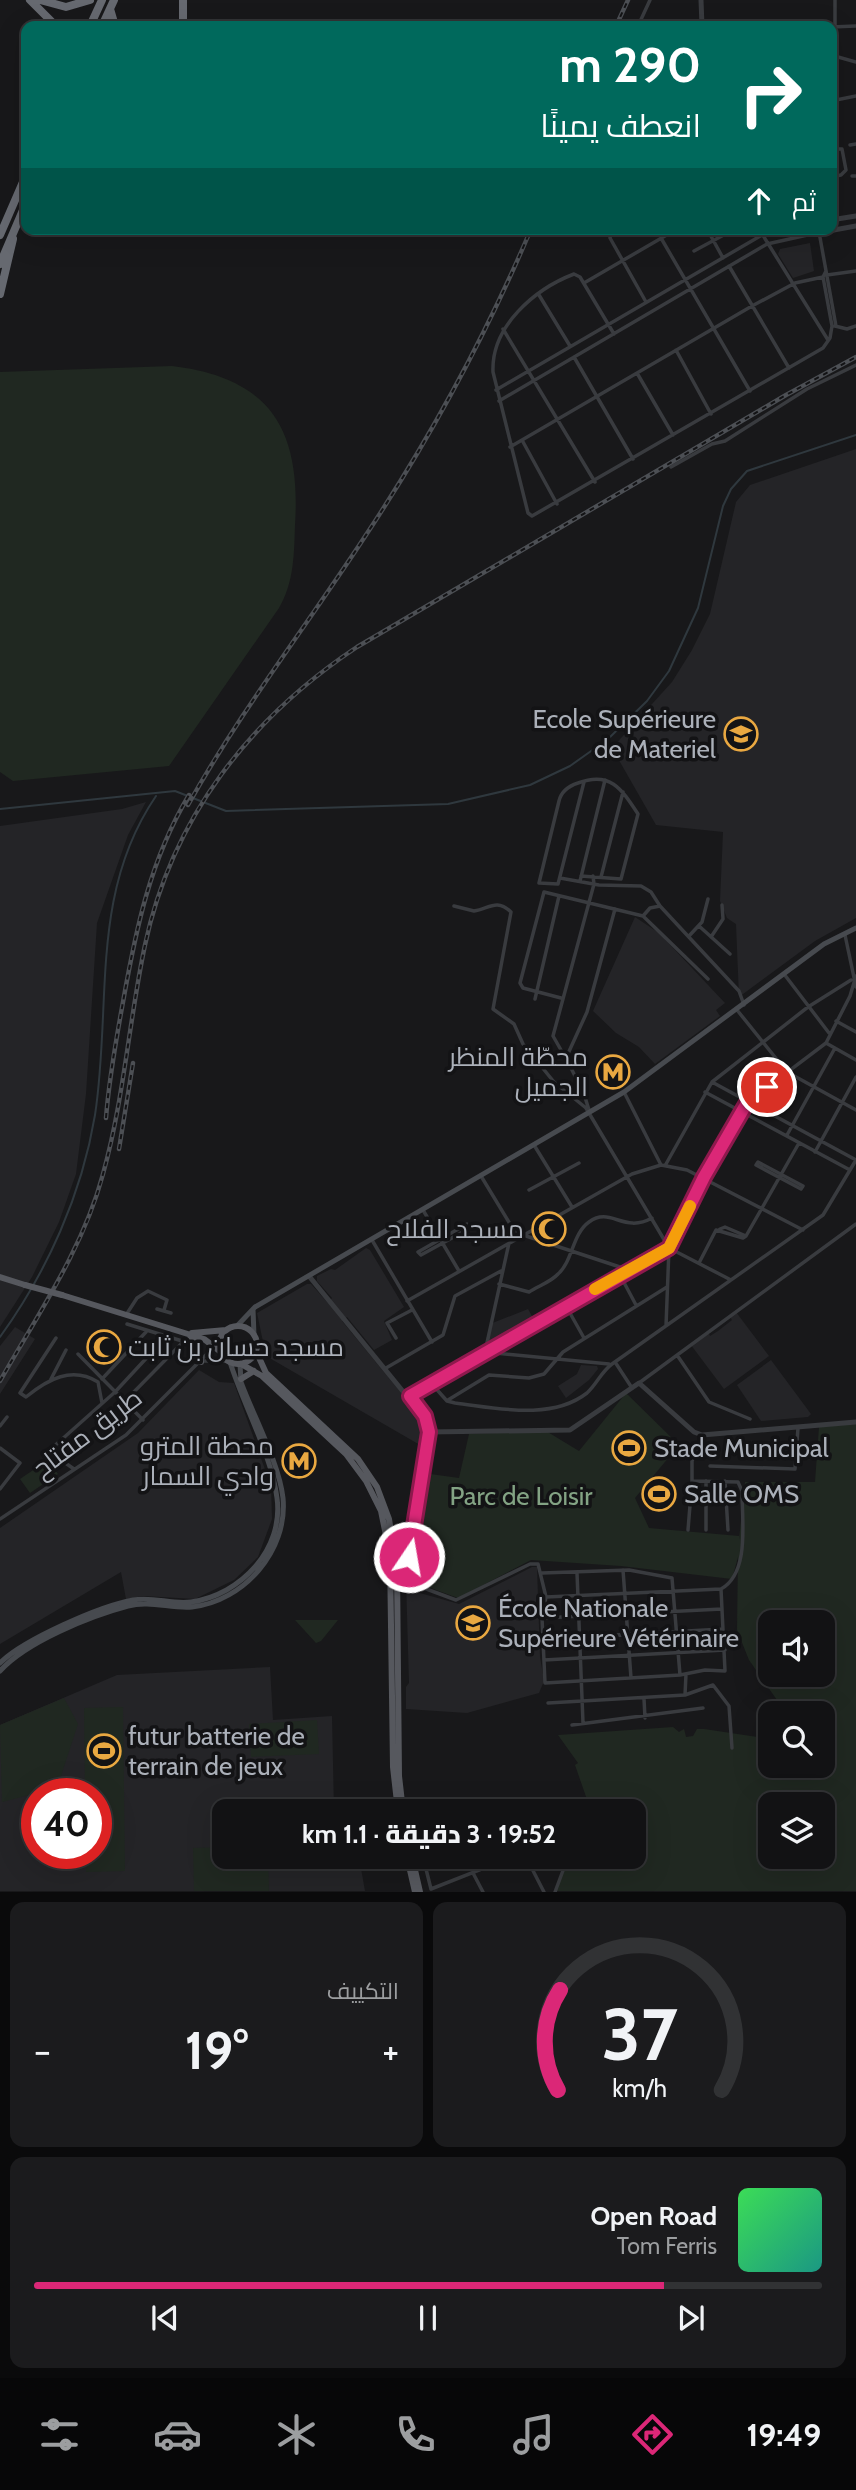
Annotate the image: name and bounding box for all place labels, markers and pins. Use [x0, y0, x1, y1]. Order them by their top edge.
place label: Ecole Supérieure de Materiel [533, 703, 716, 765]
school or university icon: Ecole Supérieure de Materiel [722, 715, 760, 753]
place label: محطّة المنظر الجميل [447, 1041, 588, 1103]
metro station icon: محطّة المنظر الجميل [594, 1053, 632, 1091]
pin [737, 1057, 797, 1117]
mosque icon: مسجد الفلاح [530, 1210, 568, 1248]
place label: مسجد الفلاح [386, 1213, 524, 1246]
mosque icon: مسجد حسان بن ثابت [85, 1328, 123, 1366]
place label: مسجد حسان بن ثابت [128, 1331, 344, 1363]
sports icon: Stade Municipal [610, 1429, 648, 1467]
place label: محطة المترو وادي السمار [140, 1430, 274, 1496]
place label: Stade Municipal [654, 1432, 829, 1464]
metro station icon: محطة المترو وادي السمار [280, 1442, 318, 1480]
sports icon: Salle OMS [640, 1475, 678, 1513]
place label: Salle OMS [684, 1478, 799, 1510]
place label: École Nationale Supérieure Vétérinaire [498, 1592, 739, 1654]
school or university icon: École Nationale Supérieure Vétérinaire [454, 1604, 492, 1642]
place label: futur batterie de terrain de jeux [128, 1720, 305, 1782]
sports icon: futur batterie de terrain de jeux [85, 1732, 123, 1770]

